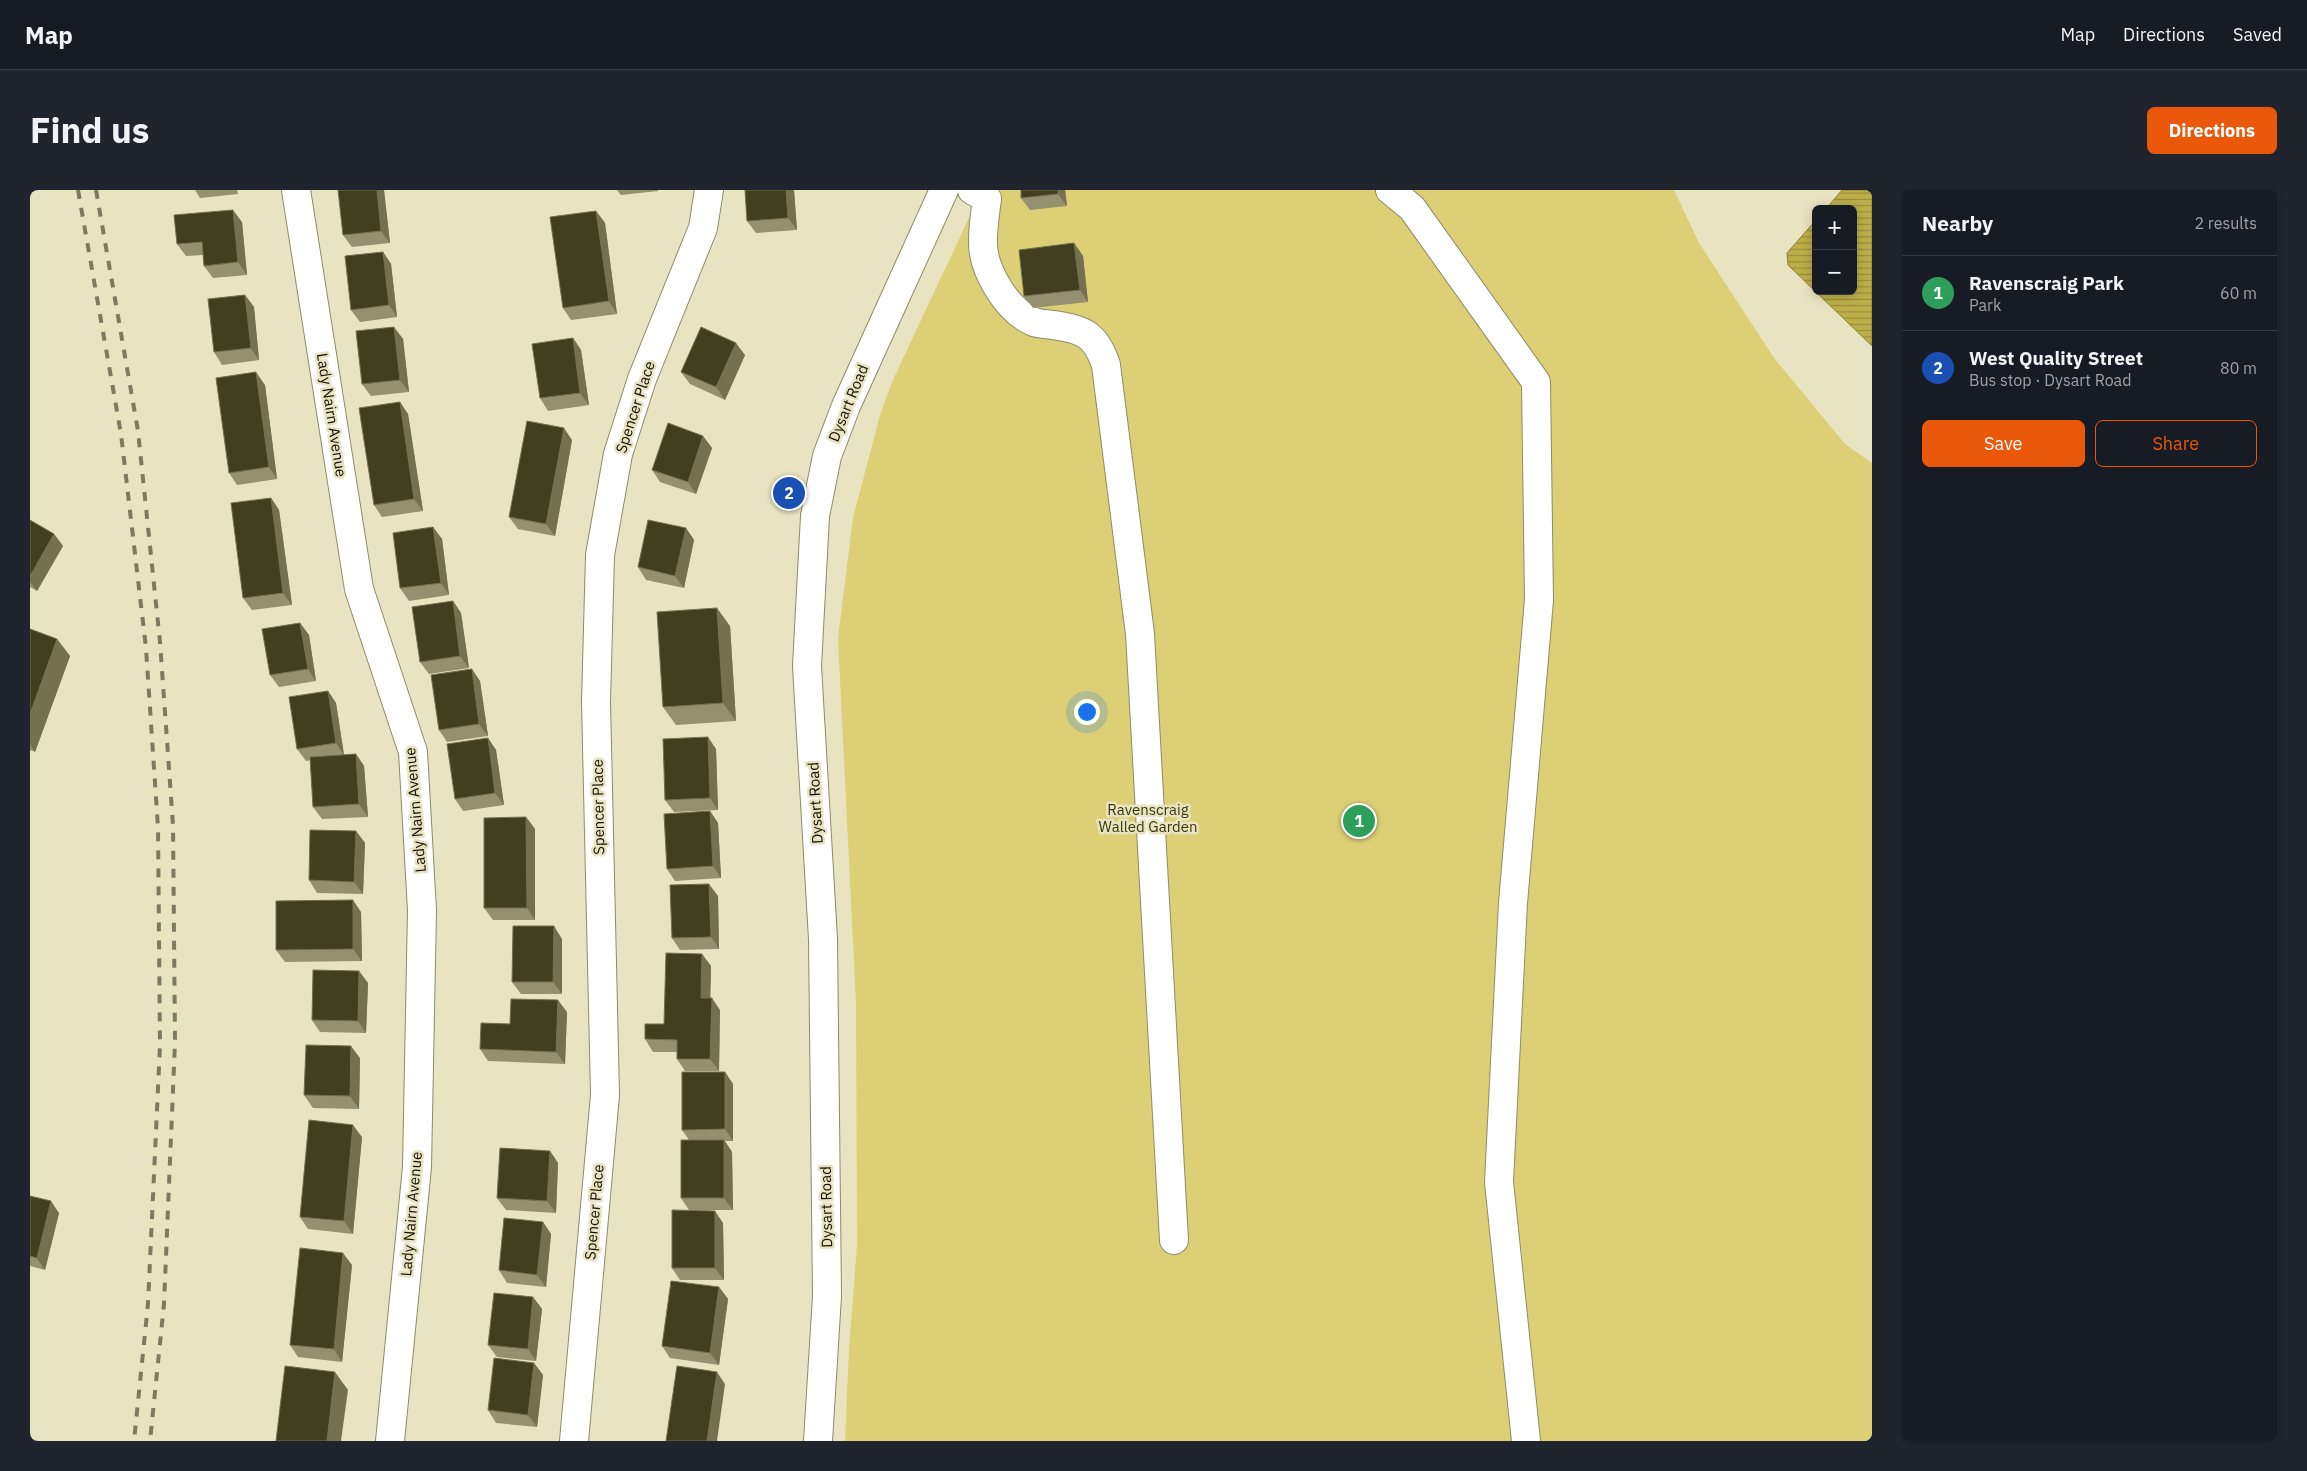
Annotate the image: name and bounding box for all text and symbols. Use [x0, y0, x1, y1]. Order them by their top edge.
text: Map [25, 19, 73, 51]
text: Map [2060, 23, 2095, 46]
text: Directions [2123, 23, 2205, 46]
text: Saved [2233, 23, 2282, 46]
text: Find us [30, 107, 149, 153]
button: Directions [2147, 107, 2277, 154]
map controls [1812, 205, 1857, 295]
button: + [1812, 205, 1857, 250]
text: Nearby [1922, 209, 1993, 237]
text: 2 results [2194, 213, 2257, 233]
button: − [1812, 250, 1857, 295]
text: Ravenscraig Park [1969, 271, 2124, 295]
text: 1 [1933, 283, 1943, 303]
text: 60 m [2220, 283, 2257, 303]
text: Park [1969, 295, 2001, 315]
text: West Quality Street [1969, 346, 2143, 370]
street label: Lady Nairn Avenue [313, 352, 351, 478]
text: 2 [1933, 358, 1943, 378]
text: 80 m [2220, 358, 2257, 378]
street label: Spencer Place [611, 359, 659, 455]
street label: Dysart Road [824, 362, 872, 444]
text: Bus stop · Dysart Road [1969, 370, 2131, 390]
button: Save [1922, 420, 2085, 467]
button: Share [2095, 420, 2257, 467]
pin: 2 [773, 474, 805, 512]
your location [1074, 699, 1100, 725]
street label: Lady Nairn Avenue [400, 747, 430, 873]
street label: Spencer Place [588, 759, 608, 855]
street label: Dysart Road [803, 762, 827, 844]
park label: Ravenscraig Walled Garden [1098, 800, 1198, 836]
pin: 1 [1343, 802, 1375, 840]
street label: Lady Nairn Avenue [396, 1151, 426, 1277]
street label: Spencer Place [580, 1163, 608, 1261]
street label: Dysart Road [816, 1166, 836, 1248]

